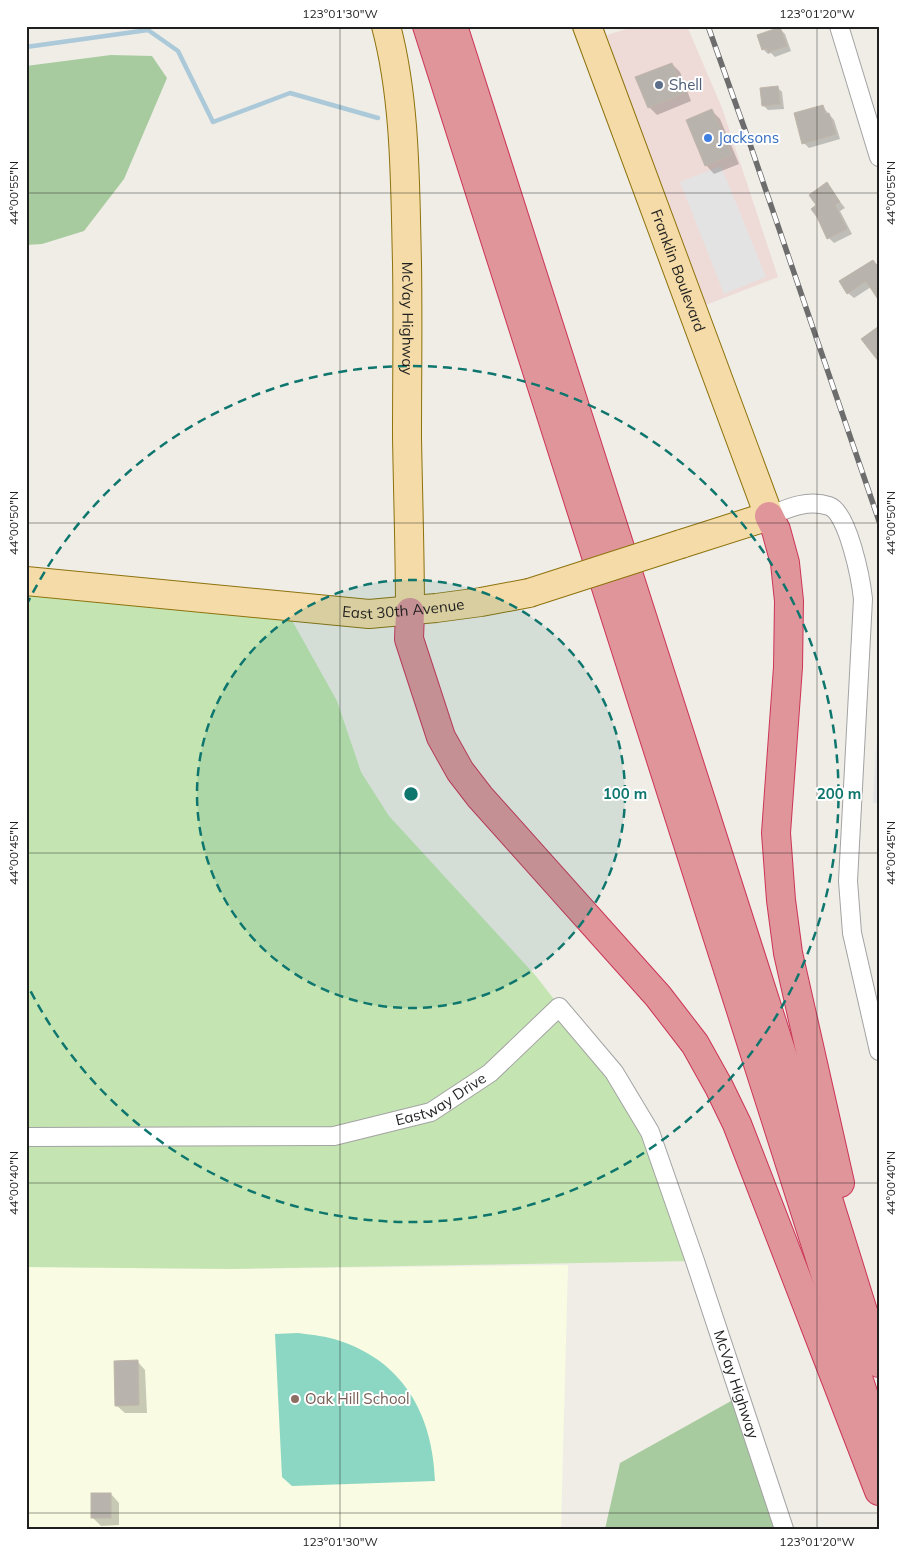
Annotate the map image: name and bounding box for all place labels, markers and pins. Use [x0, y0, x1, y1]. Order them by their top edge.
place label: Shell [669, 75, 702, 94]
marker: Shell [653, 79, 665, 91]
place label: Jacksons [718, 128, 779, 147]
marker: Jacksons [702, 132, 714, 144]
centre of rings [402, 785, 420, 803]
place label: Oak Hill School [305, 1389, 410, 1408]
marker: Oak Hill School [289, 1393, 301, 1405]

